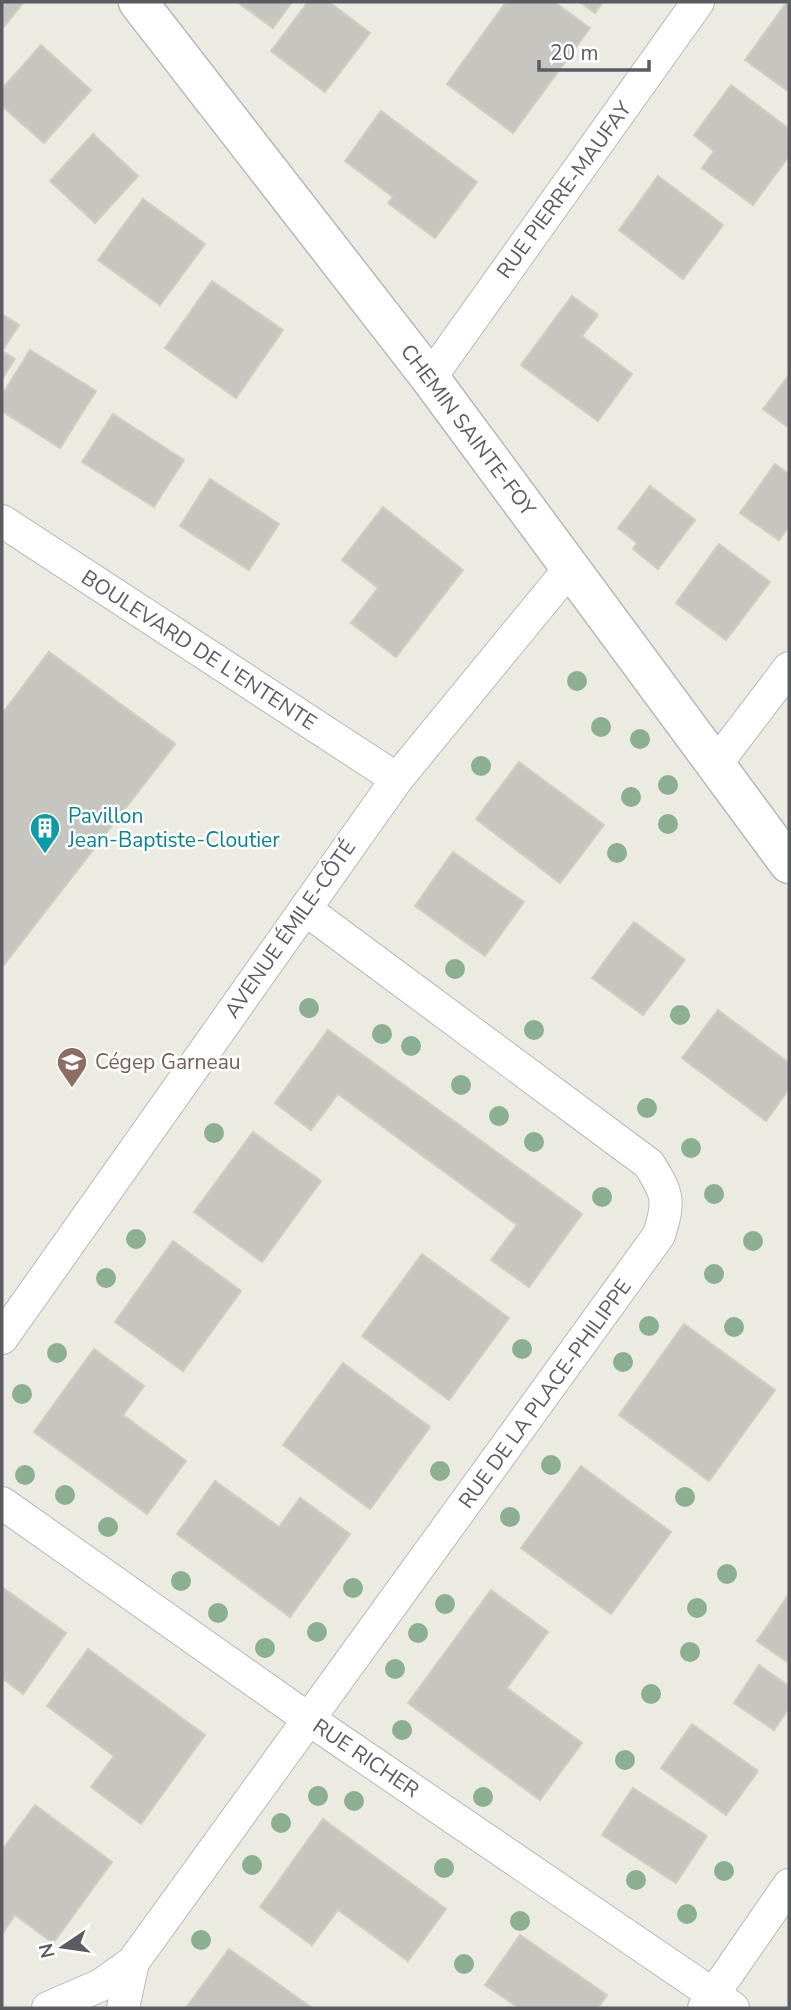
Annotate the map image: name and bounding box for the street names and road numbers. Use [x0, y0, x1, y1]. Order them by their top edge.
street label: RUE PIERRE-MAUFAY [490, 95, 638, 284]
street label: CHEMIN SAINTE-FOY [394, 338, 542, 522]
street label: BOULEVARD DE L'ENTENTE [76, 563, 322, 737]
street label: AVENUE ÉMILE-CÔTÉ [218, 834, 362, 1024]
street label: RUE DE LA PLACE-PHILIPPE [452, 1274, 638, 1514]
street label: RUE RICHER [307, 1712, 425, 1804]

